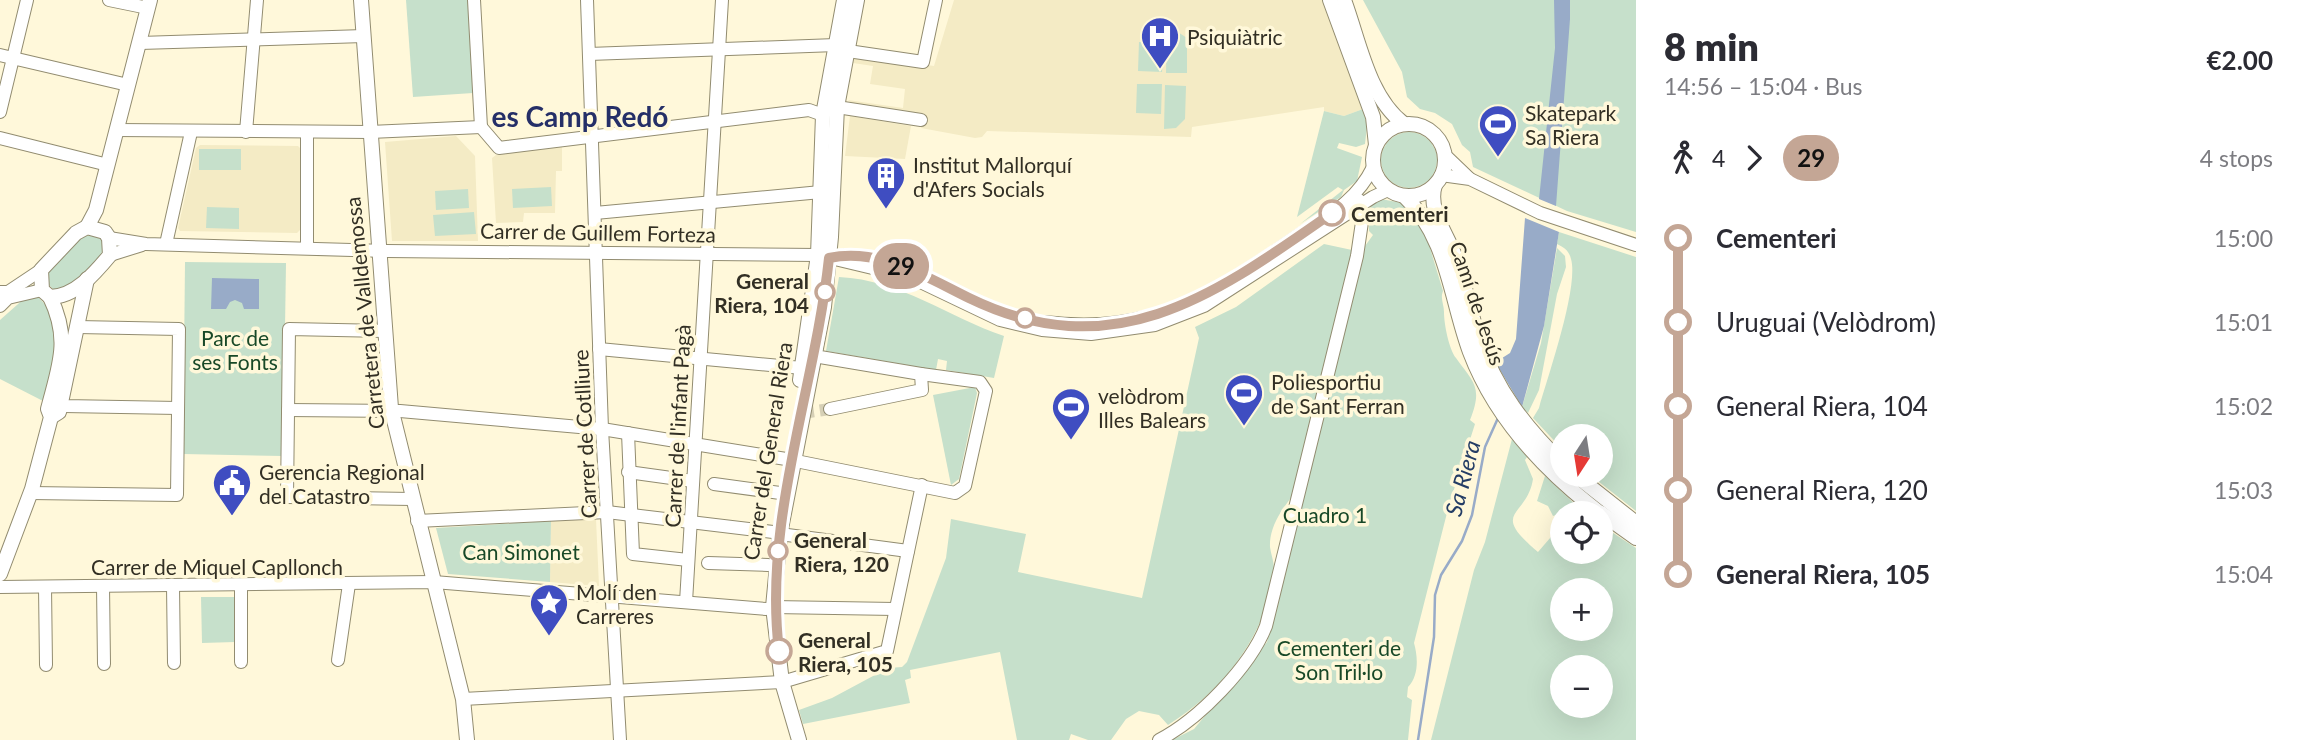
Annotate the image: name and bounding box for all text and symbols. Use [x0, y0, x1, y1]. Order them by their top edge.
hospital icon: Psiquiàtric [1139, 15, 1181, 70]
text: 8 min [1664, 23, 1759, 69]
place label: Psiquiàtric [1187, 24, 1283, 49]
text: €2.00 [2207, 44, 2273, 76]
text: 14:56 – 15:04 · Bus [1664, 72, 1863, 100]
district label: es Camp Redó [492, 99, 668, 133]
place label: Skatepark Sa Riera [1525, 100, 1617, 149]
sports icon: Skatepark Sa Riera [1477, 103, 1519, 158]
icon: walk [1664, 139, 1702, 177]
icon: forward [1735, 139, 1773, 177]
text: 29 [1797, 143, 1825, 172]
text: 4 [1712, 144, 1725, 172]
text: 4 stops [2200, 144, 2273, 172]
place label: Institut Mallorquí d'Afers Socials [913, 152, 1073, 201]
building icon: Institut Mallorquí d'Afers Socials [865, 155, 907, 210]
street label: Carretera de Valldemossa [339, 196, 389, 430]
marker: Cementeri [1319, 200, 1345, 226]
place label: Cementeri [1351, 201, 1449, 226]
street label: Carrer de Guillem Forteza [480, 217, 716, 247]
text: Cementeri [1716, 222, 1837, 254]
text: 15:00 [2214, 224, 2273, 252]
street label: Camí de Jesús [1445, 238, 1511, 368]
line badge: 29 [870, 243, 932, 289]
text: 29 [887, 251, 915, 280]
place label: General Riera, 104 [714, 268, 809, 317]
marker: General Riera, 104 [815, 282, 835, 302]
text: Uruguai (Velòdrom) [1716, 306, 1936, 338]
unlabelled marker [1015, 308, 1035, 328]
text: 15:01 [2214, 308, 2273, 336]
street label: Carrer de l'infant Pagà [659, 324, 695, 528]
park label: Parc de ses Fonts [192, 325, 278, 374]
street label: Carrer del General Riera [737, 340, 797, 562]
street label: Carrer de Cotlliure [567, 349, 601, 519]
place label: Poliesportiu de Sant Ferran [1271, 369, 1405, 418]
sports icon: Poliesportiu de Sant Ferran [1223, 372, 1265, 427]
place label: velòdrom Illes Balears [1098, 383, 1206, 432]
sports icon: velòdrom Illes Balears [1050, 386, 1092, 441]
text: General Riera, 104 [1716, 390, 1928, 422]
text: 15:02 [2214, 392, 2273, 420]
north arrow [1550, 424, 1614, 486]
map controls [1550, 424, 1613, 718]
water label: Sa Riera [1438, 437, 1486, 519]
place label: Gerencia Regional del Catastro [259, 459, 425, 508]
public building icon: Gerencia Regional del Catastro [211, 462, 253, 517]
text: General Riera, 120 [1716, 474, 1928, 506]
text: 15:03 [2214, 476, 2273, 504]
button: locate [1550, 501, 1613, 564]
park label: Cuadro 1 [1283, 502, 1367, 527]
place label: General Riera, 120 [794, 527, 889, 576]
park label: Can Simonet [462, 539, 580, 564]
marker: General Riera, 120 [768, 541, 788, 561]
street label: Carrer de Miquel Capllonch [91, 554, 343, 579]
text: General Riera, 105 [1716, 558, 1930, 590]
text: 15:04 [2214, 560, 2273, 588]
button: + [1550, 578, 1613, 641]
place label: Molí den Carreres [576, 579, 657, 628]
place icon: Molí den Carreres [528, 582, 570, 637]
place label: General Riera, 105 [798, 627, 893, 676]
park label: Cementeri de Son Tril·lo [1277, 635, 1401, 684]
marker: General Riera, 105 [766, 638, 792, 664]
button: − [1550, 655, 1613, 718]

